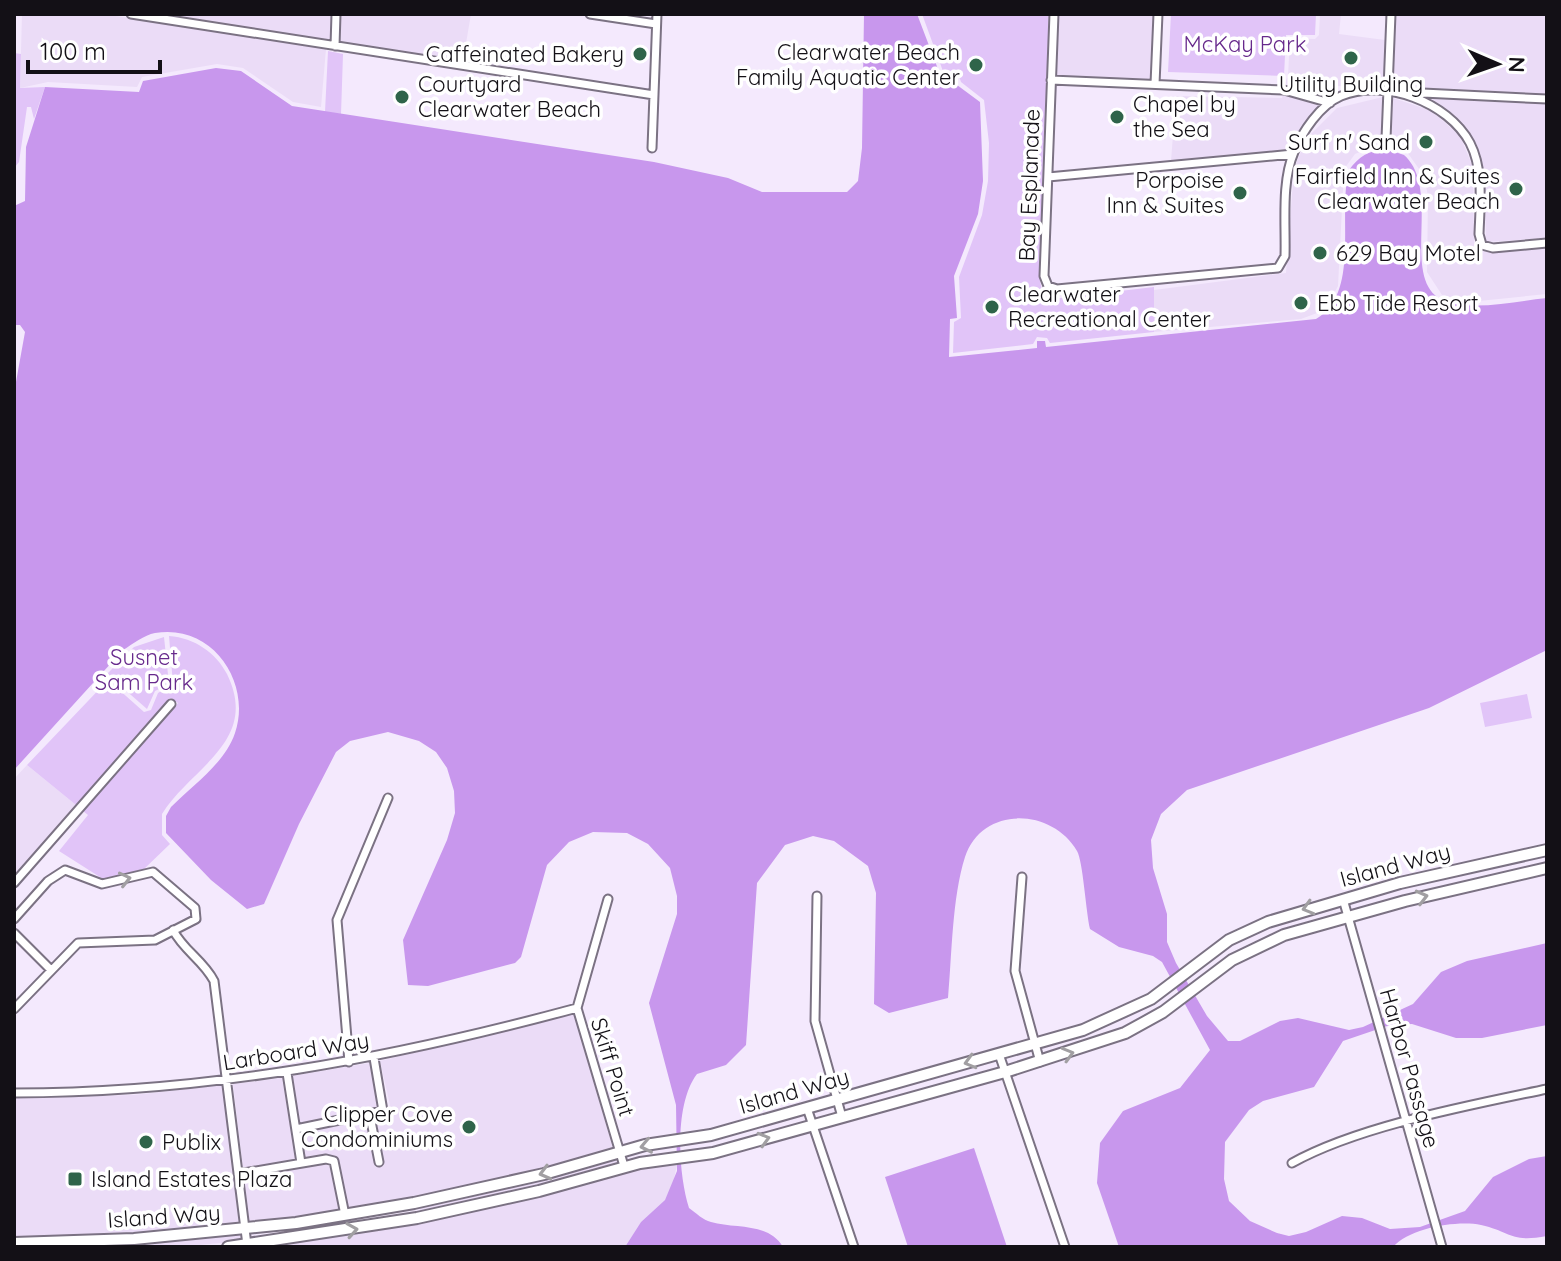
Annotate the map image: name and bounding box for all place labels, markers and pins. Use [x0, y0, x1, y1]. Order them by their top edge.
place label: Clearwater Beach Family Aquatic Center [736, 38, 961, 91]
place label: Caffeinated Bakery [426, 40, 624, 68]
marker: Caffeinated Bakery [631, 45, 649, 63]
marker: Utility Building [1342, 49, 1360, 67]
marker: Clearwater Beach Family Aquatic Center [967, 56, 985, 74]
place label: Courtyard Clearwater Beach [418, 70, 601, 123]
place label: Utility Building [1279, 70, 1423, 98]
marker: Courtyard Clearwater Beach [393, 88, 411, 106]
place label: Chapel by the Sea [1133, 90, 1236, 143]
marker: Chapel by the Sea [1108, 108, 1126, 126]
place label: Surf n' Sand [1288, 128, 1410, 156]
marker: Surf n' Sand [1417, 133, 1435, 151]
place label: Fairfield Inn & Suites Clearwater Beach [1295, 162, 1500, 215]
place label: Porpoise Inn & Suites [1106, 166, 1224, 219]
marker: Fairfield Inn & Suites Clearwater Beach [1507, 180, 1525, 198]
marker: Porpoise Inn & Suites [1231, 184, 1249, 202]
place label: 629 Bay Motel [1336, 239, 1481, 267]
marker: 629 Bay Motel [1311, 244, 1329, 262]
place label: Clearwater Recreational Center [1008, 280, 1211, 333]
place label: Ebb Tide Resort [1317, 289, 1479, 317]
marker: Ebb Tide Resort [1292, 294, 1310, 312]
marker: Clearwater Recreational Center [983, 298, 1001, 316]
place label: Clipper Cove Condominiums [301, 1100, 453, 1153]
marker: Clipper Cove Condominiums [460, 1118, 478, 1136]
place label: Publix [162, 1128, 221, 1156]
marker: Publix [137, 1133, 155, 1151]
place label: Island Estates Plaza [91, 1165, 292, 1193]
marker: Island Estates Plaza [66, 1170, 84, 1188]

